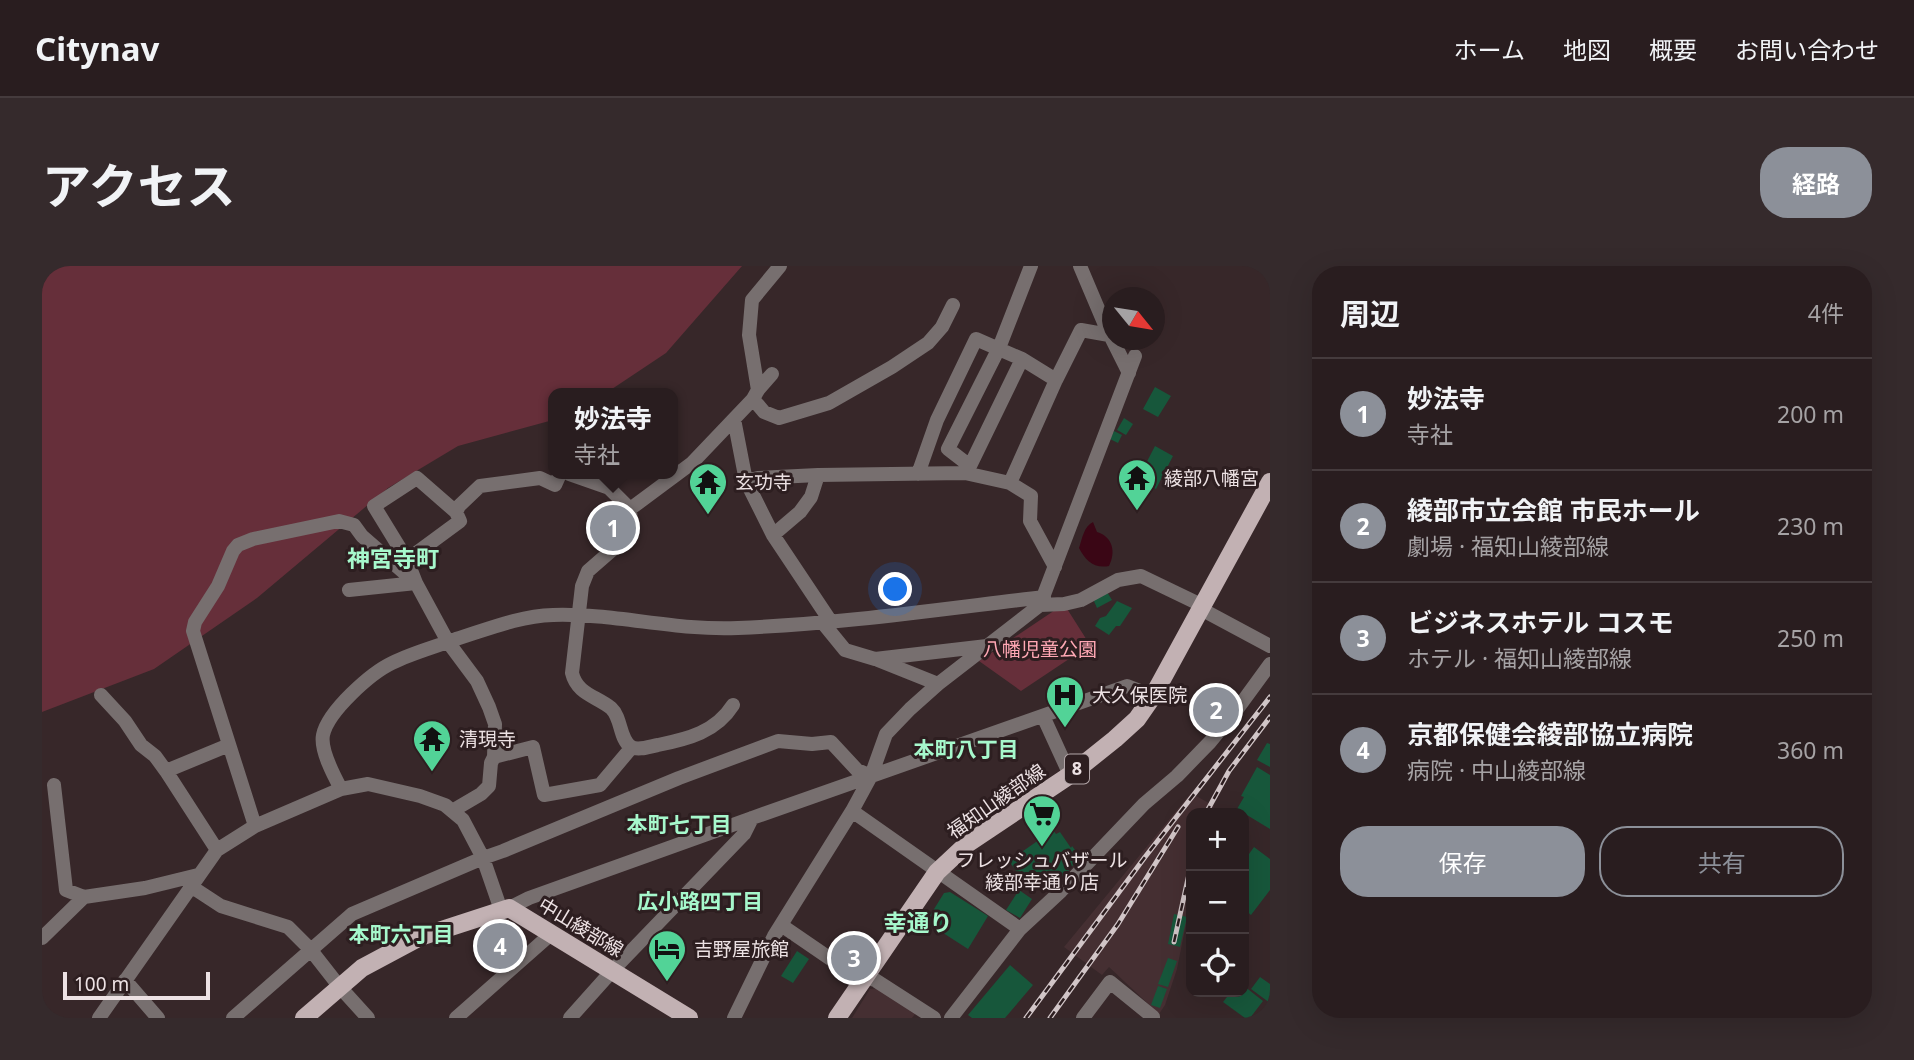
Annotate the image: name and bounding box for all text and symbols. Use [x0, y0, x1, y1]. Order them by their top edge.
text: Citynav [35, 26, 159, 71]
text: ホーム [1454, 33, 1525, 66]
text: 地図 [1563, 33, 1611, 66]
text: 概要 [1649, 33, 1697, 66]
text: お問い合わせ [1735, 33, 1879, 66]
button: 経路 [1760, 147, 1872, 218]
text: アクセス [42, 152, 236, 218]
north arrow [1102, 287, 1165, 350]
text: 周辺 [1340, 293, 1400, 334]
text: 4件 [1808, 297, 1844, 329]
text: 妙法寺 [1407, 380, 1485, 416]
popup [548, 388, 678, 479]
text: 1 [1356, 398, 1370, 430]
text: 200 m [1777, 398, 1844, 430]
text: 妙法寺 [574, 400, 652, 436]
text: 寺社 [1407, 418, 1453, 450]
text: 寺社 [574, 438, 620, 470]
temple icon: 綾部八幡宮 [1116, 457, 1158, 512]
temple icon: 玄功寺 [687, 461, 729, 516]
place label: 綾部八幡宮 [1164, 465, 1259, 491]
place label: 玄功寺 [735, 469, 792, 495]
text: 綾部市立会館 市民ホール [1407, 492, 1700, 528]
pin: 1 [590, 502, 636, 554]
text: 2 [1356, 510, 1370, 542]
text: 230 m [1777, 510, 1844, 542]
text: 劇場 · 福知山綾部線 [1407, 530, 1609, 562]
district label: 神宮寺町 [347, 542, 439, 574]
your location [878, 572, 912, 606]
text: ビジネスホテル コスモ [1407, 604, 1674, 640]
text: 3 [1356, 622, 1370, 654]
text: 250 m [1777, 622, 1844, 654]
park label: 八幡児童公園 [983, 636, 1097, 662]
text: ホテル · 福知山綾部線 [1407, 642, 1632, 674]
hospital icon: 大久保医院 [1044, 674, 1086, 729]
place label: 大久保医院 [1092, 682, 1187, 708]
pin: 2 [1193, 684, 1239, 736]
text: 京都保健会綾部協立病院 [1407, 716, 1693, 752]
temple icon: 清現寺 [411, 718, 453, 773]
place label: 清現寺 [459, 726, 516, 752]
text: 4 [1356, 734, 1370, 766]
text: 360 m [1777, 734, 1844, 766]
district label: 本町八丁目 [914, 735, 1019, 763]
text: 病院 · 中山綾部線 [1407, 754, 1586, 786]
road number: 8 [1065, 755, 1089, 784]
street label: 福知山綾部線 [942, 758, 1050, 844]
supermarket icon: フレッシュバザール 綾部幸通り店 [1021, 793, 1063, 848]
map controls [1186, 808, 1249, 997]
button: + [1186, 808, 1249, 871]
district label: 本町七丁目 [627, 810, 732, 838]
button: 保存 [1340, 826, 1585, 897]
button: 共有 [1599, 826, 1844, 897]
place label: フレッシュバザール 綾部幸通り店 [956, 847, 1128, 895]
button: − [1186, 871, 1249, 934]
district label: 広小路四丁目 [637, 887, 763, 915]
street label: 中山綾部線 [534, 891, 628, 963]
district label: 幸通り [884, 906, 953, 938]
district label: 本町六丁目 [349, 920, 454, 948]
pin: 4 [477, 920, 523, 972]
hotel icon: 吉野屋旅館 [646, 928, 688, 983]
pin: 3 [831, 932, 877, 984]
button: locate [1186, 934, 1249, 997]
place label: 吉野屋旅館 [694, 936, 789, 962]
scale bar [63, 969, 210, 1001]
text: 100 m [74, 971, 129, 997]

